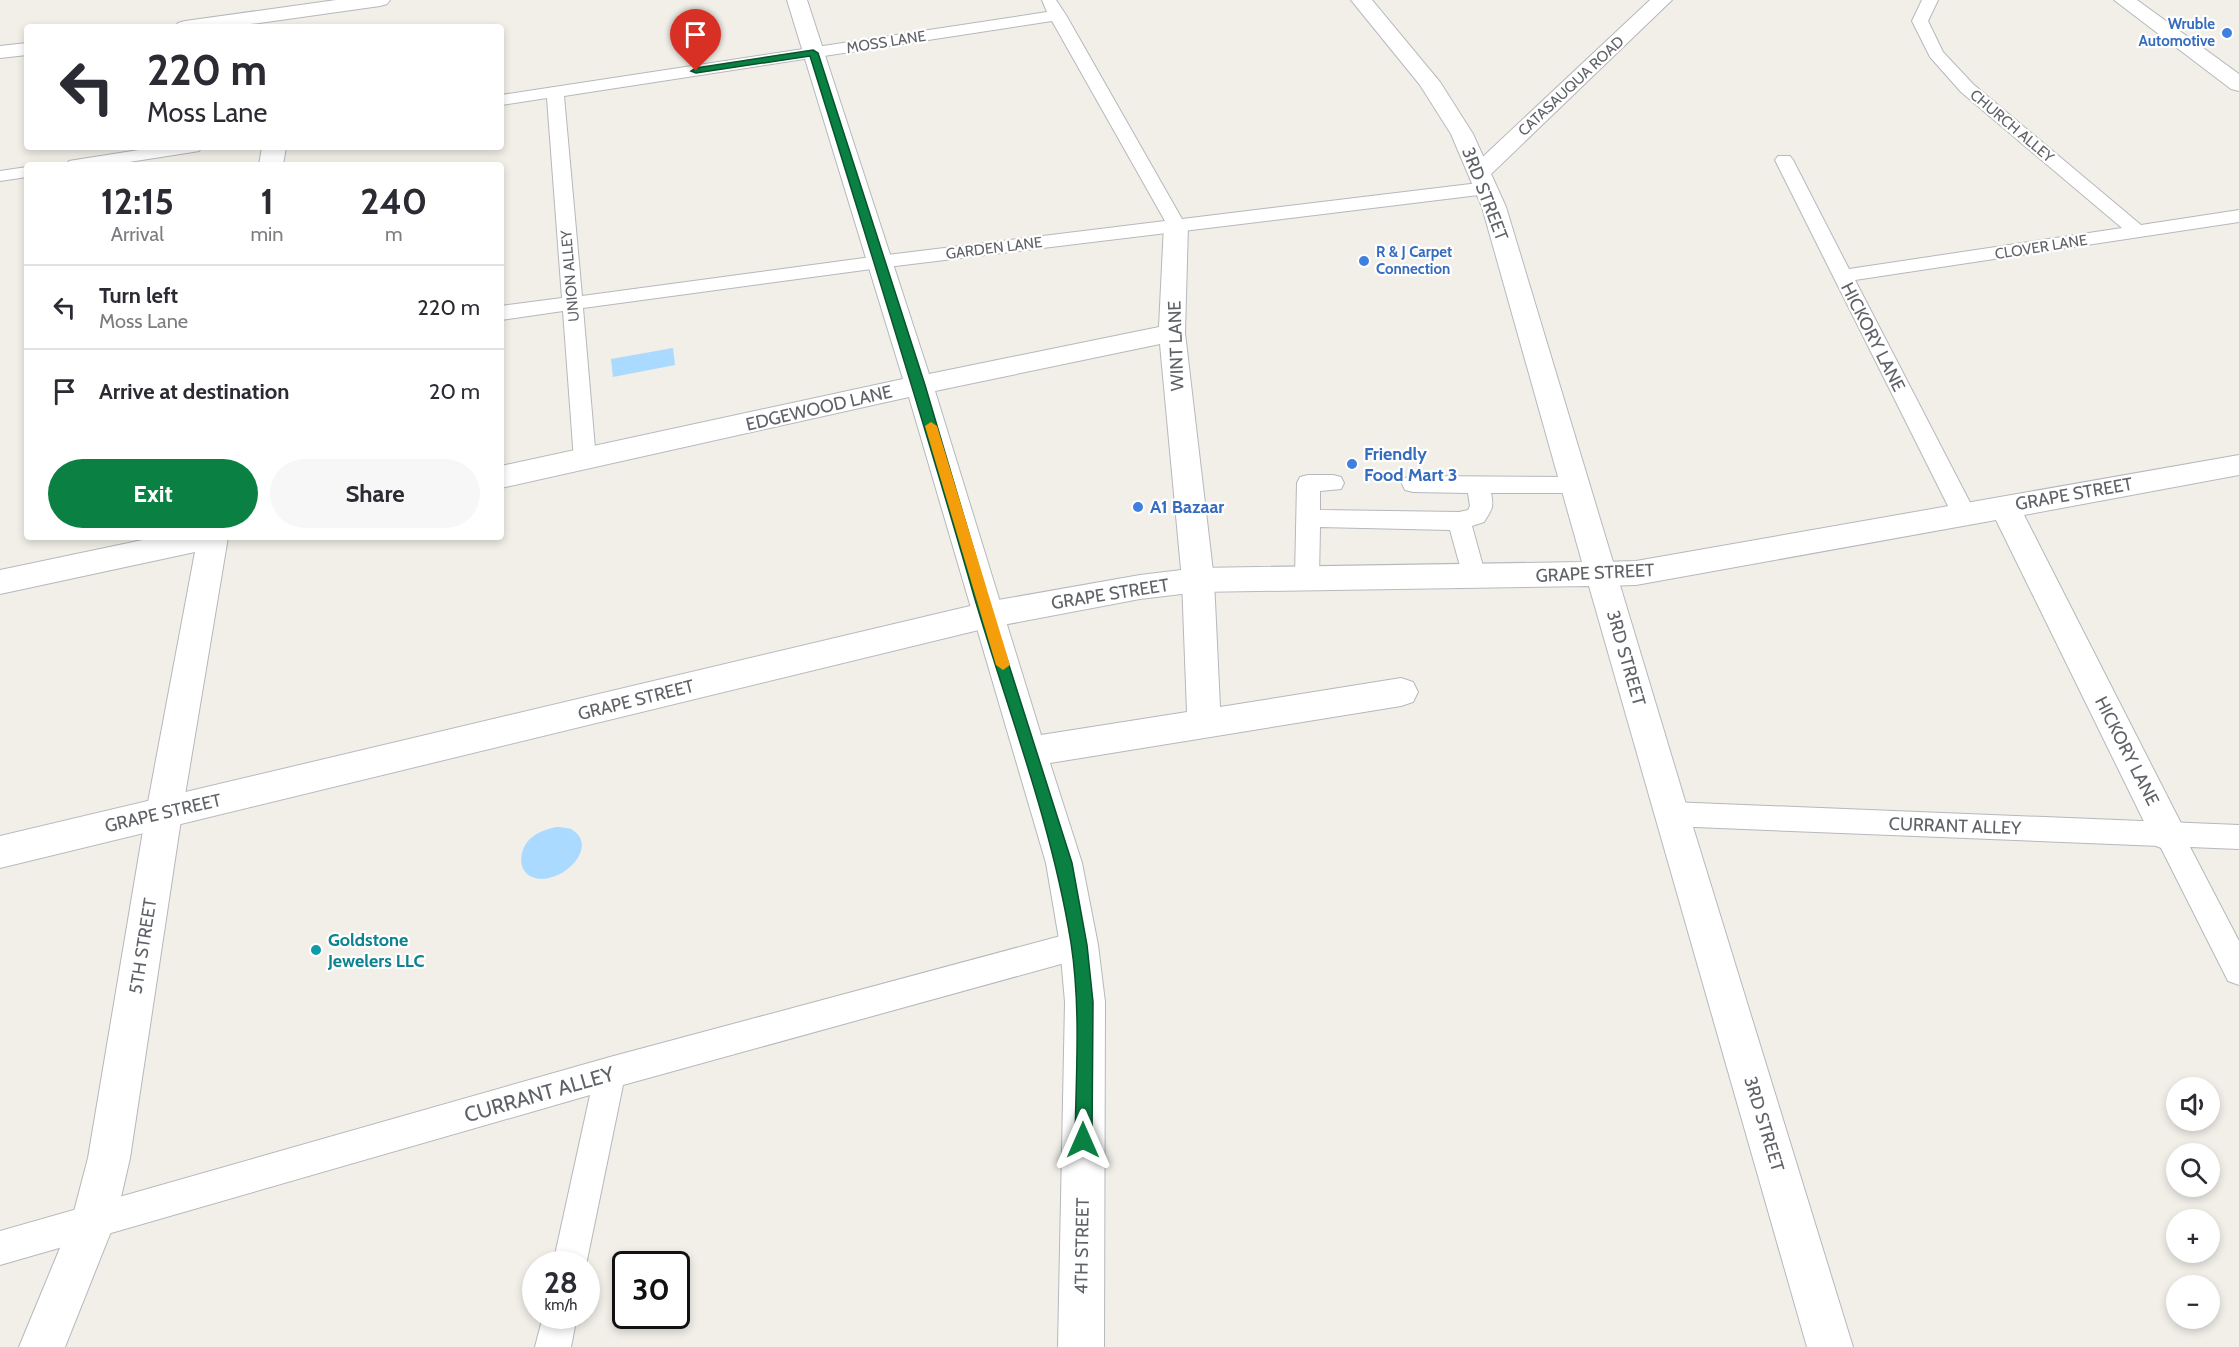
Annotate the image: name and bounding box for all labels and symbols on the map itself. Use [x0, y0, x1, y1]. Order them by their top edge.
pin [670, 9, 721, 71]
place label: Wruble Automotive [2139, 15, 2215, 50]
marker: Wruble Automotive [2220, 26, 2234, 40]
street label: MOSS LANE [845, 27, 927, 57]
street label: CATASAUQUA ROAD [1514, 32, 1628, 140]
street label: CHURCH ALLEY [1966, 86, 2058, 167]
street label: 3RD STREET [1457, 144, 1513, 244]
street label: UNION ALLEY [557, 229, 583, 323]
street label: CLOVER LANE [1994, 231, 2088, 263]
street label: GARDEN LANE [945, 233, 1043, 263]
place label: R & J Carpet Connection [1376, 243, 1452, 278]
marker: R & J Carpet Connection [1357, 254, 1371, 268]
street label: HICKORY LANE [1836, 279, 1910, 395]
street label: WINT LANE [1163, 300, 1189, 392]
street label: EDGEWOOD LANE [744, 380, 894, 436]
place label: Friendly Food Mart 3 [1364, 443, 1457, 486]
marker: Friendly Food Mart 3 [1345, 457, 1359, 471]
street label: GRAPE STREET [2014, 473, 2135, 515]
place label: A1 Bazaar [1150, 496, 1224, 518]
marker: A1 Bazaar [1131, 500, 1145, 514]
street label: GRAPE STREET [1535, 559, 1655, 587]
street label: GRAPE STREET [1050, 574, 1171, 614]
street label: 3RD STREET [1602, 608, 1650, 709]
street label: GRAPE STREET [576, 675, 697, 725]
street label: HICKORY LANE [2090, 693, 2164, 809]
street label: GRAPE STREET [103, 789, 224, 837]
street label: CURRANT ALLEY [1888, 813, 2022, 839]
street label: 5TH STREET [125, 896, 161, 995]
place label: Goldstone Jewelers LLC [327, 929, 425, 972]
marker: Goldstone Jewelers LLC [309, 943, 323, 957]
street label: CURRANT ALLEY [461, 1060, 618, 1127]
street label: 3RD STREET [1739, 1074, 1789, 1175]
position arrow [1051, 1108, 1115, 1172]
street label: 4TH STREET [1070, 1197, 1094, 1295]
speed limit sign: 30 [612, 1251, 690, 1329]

